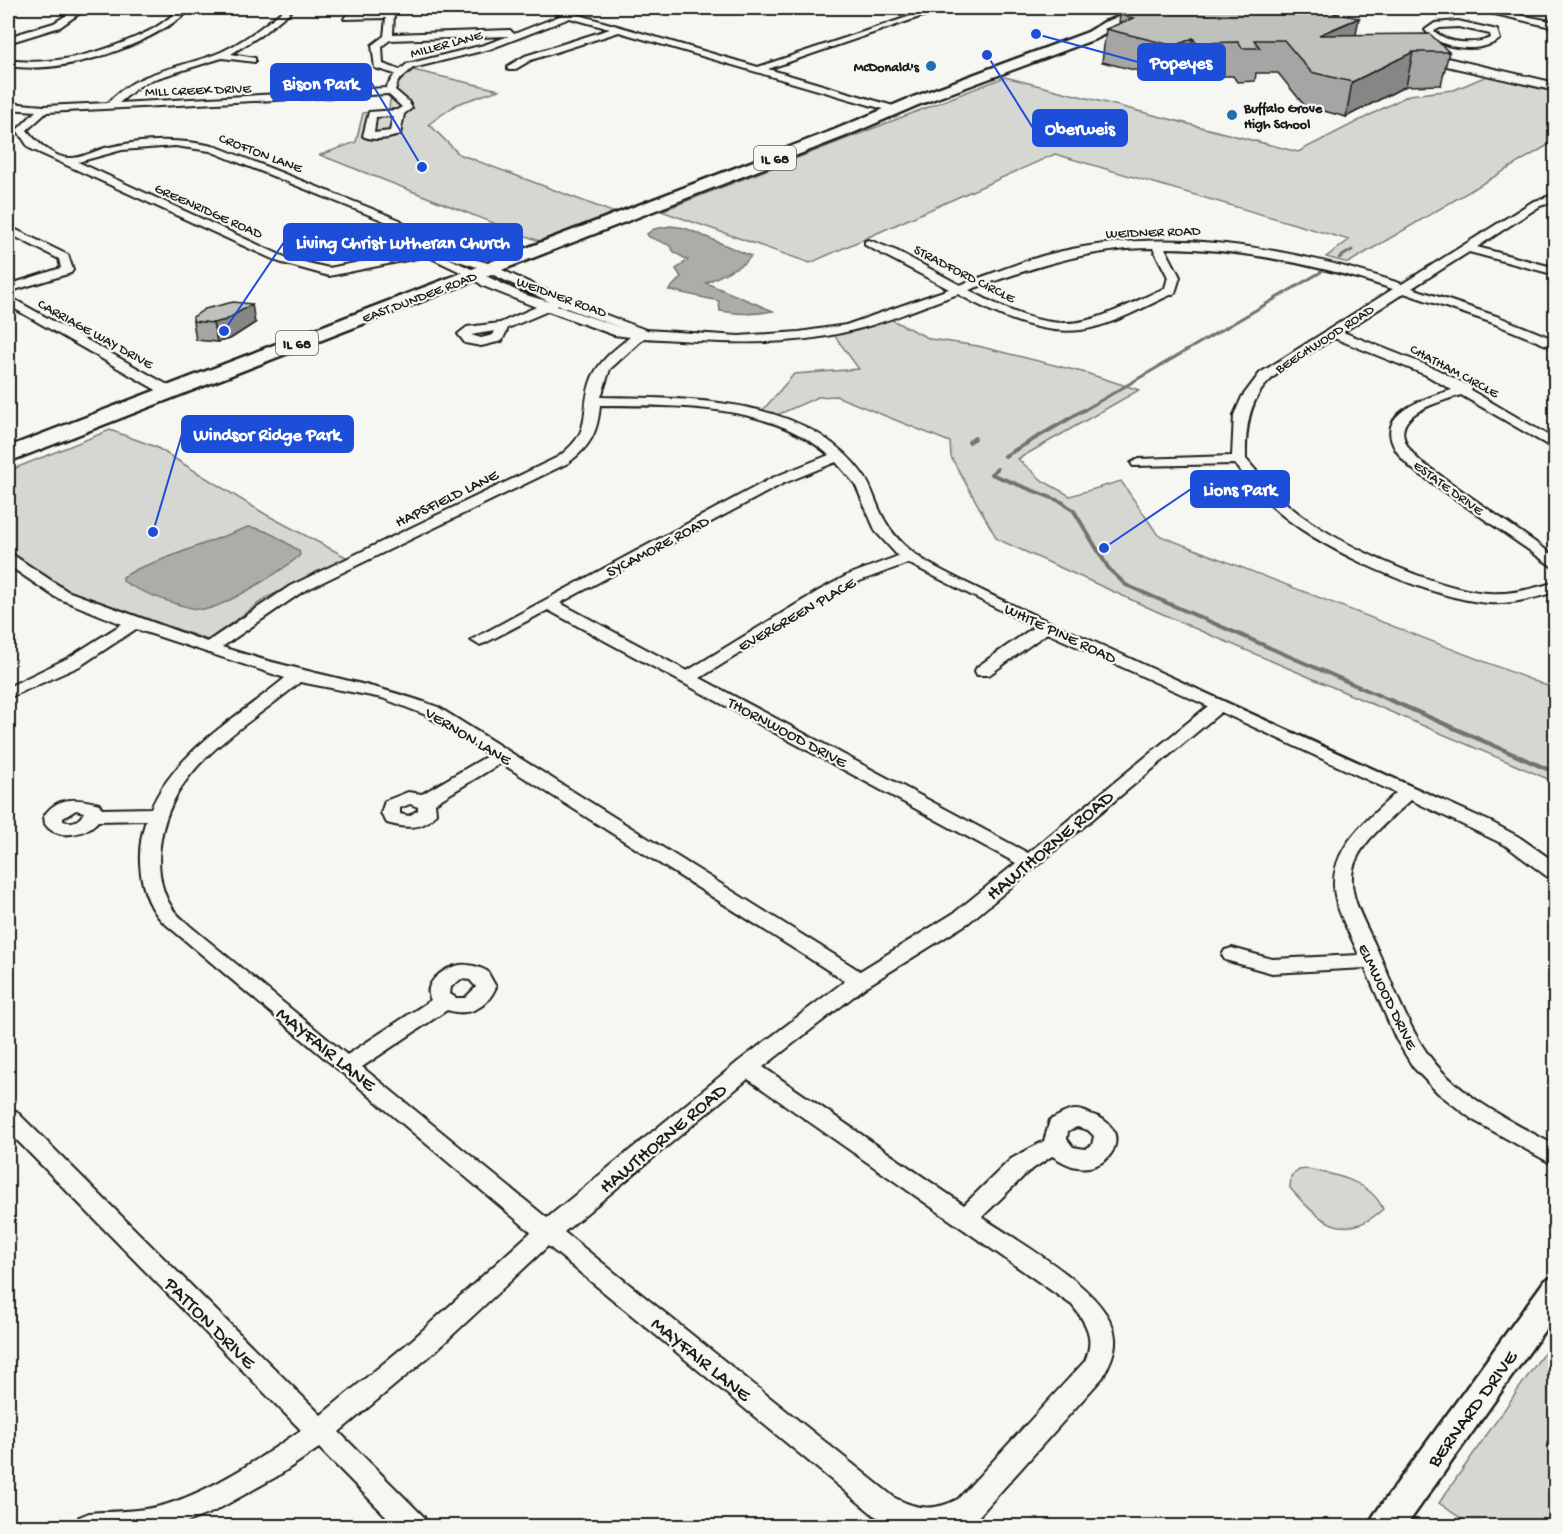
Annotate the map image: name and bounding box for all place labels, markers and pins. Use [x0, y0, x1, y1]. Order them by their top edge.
callout: Popeyes [1138, 44, 1225, 80]
marker: McDonald's [924, 59, 938, 73]
place label: McDonald's [854, 60, 920, 77]
callout: Bison Park [271, 64, 371, 100]
place label: Buffalo Grove High School [1243, 101, 1323, 134]
marker: Buffalo Grove High School [1225, 108, 1239, 122]
callout: Oberweis [1033, 110, 1127, 146]
callout: Living Christ Lutheran Church [284, 224, 522, 260]
callout: Windsor Ridge Park [182, 416, 353, 452]
callout: Lions Park [1191, 471, 1289, 507]

